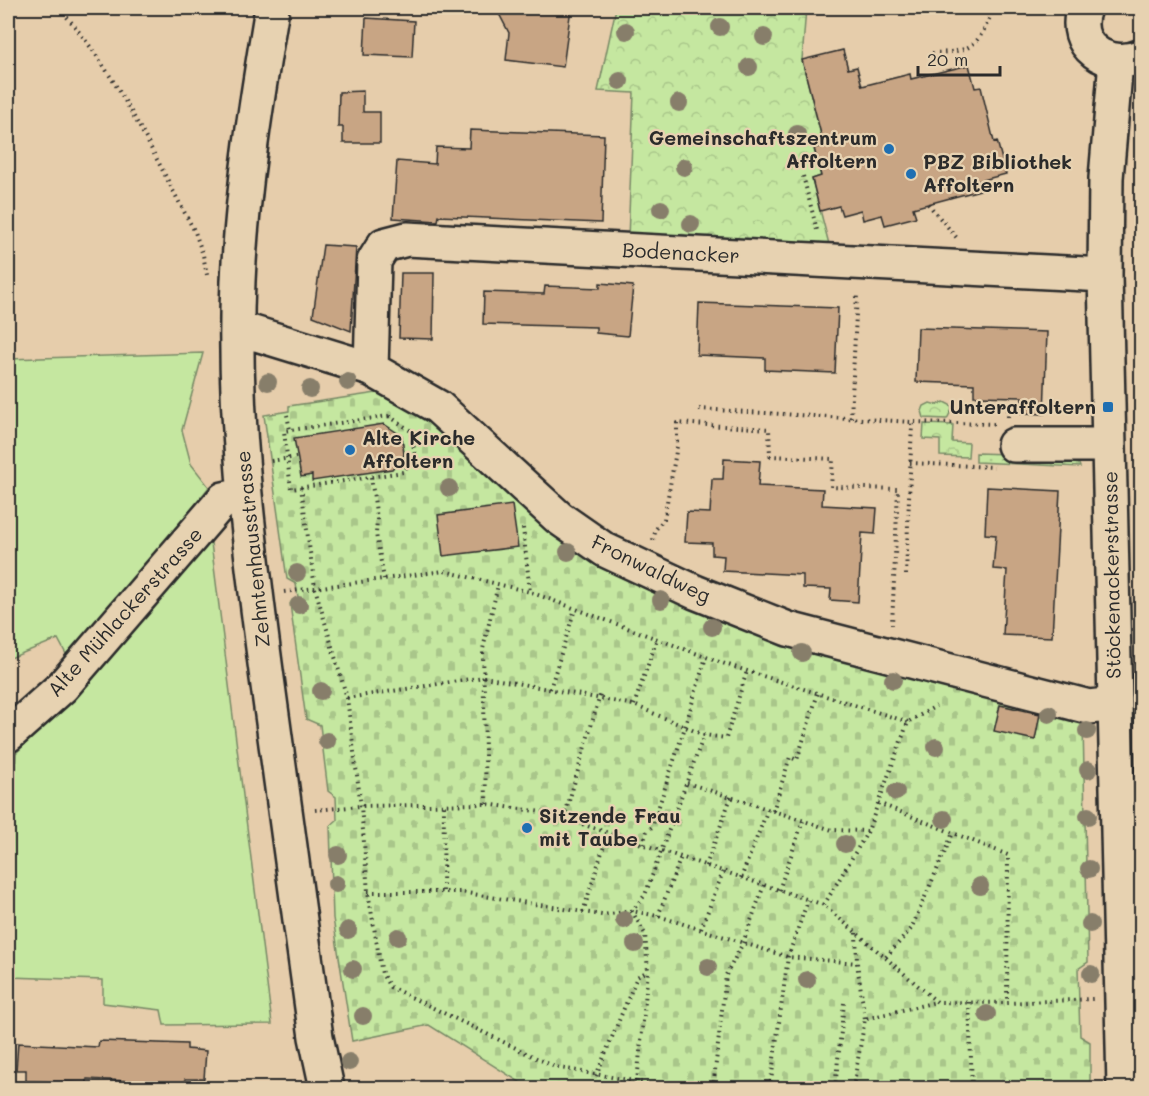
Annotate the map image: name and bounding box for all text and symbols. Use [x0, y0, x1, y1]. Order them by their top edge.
scale bar [918, 39, 1000, 77]
text: 20 m [927, 47, 968, 71]
place label: Gemeinschaftszentrum Affoltern [649, 124, 877, 173]
marker: Gemeinschaftszentrum Affoltern [882, 142, 896, 156]
place label: PBZ Bibliothek Affoltern [923, 148, 1072, 197]
marker: PBZ Bibliothek Affoltern [904, 167, 918, 181]
street label: Bodenacker [622, 236, 740, 268]
place label: Unteraffoltern [950, 393, 1096, 419]
marker: Unteraffoltern [1101, 400, 1115, 414]
place label: Alte Kirche Affoltern [362, 424, 475, 473]
marker: Alte Kirche Affoltern [343, 443, 357, 457]
street label: Zehntenhausstrasse [229, 449, 275, 649]
street label: Stöckenackerstrasse [1096, 471, 1126, 679]
street label: Alte Mühlackerstrasse [41, 521, 207, 702]
street label: Fronwaldweg [588, 528, 715, 608]
place label: Sitzende Frau mit Taube [539, 802, 681, 851]
marker: Sitzende Frau mit Taube [520, 821, 534, 835]

